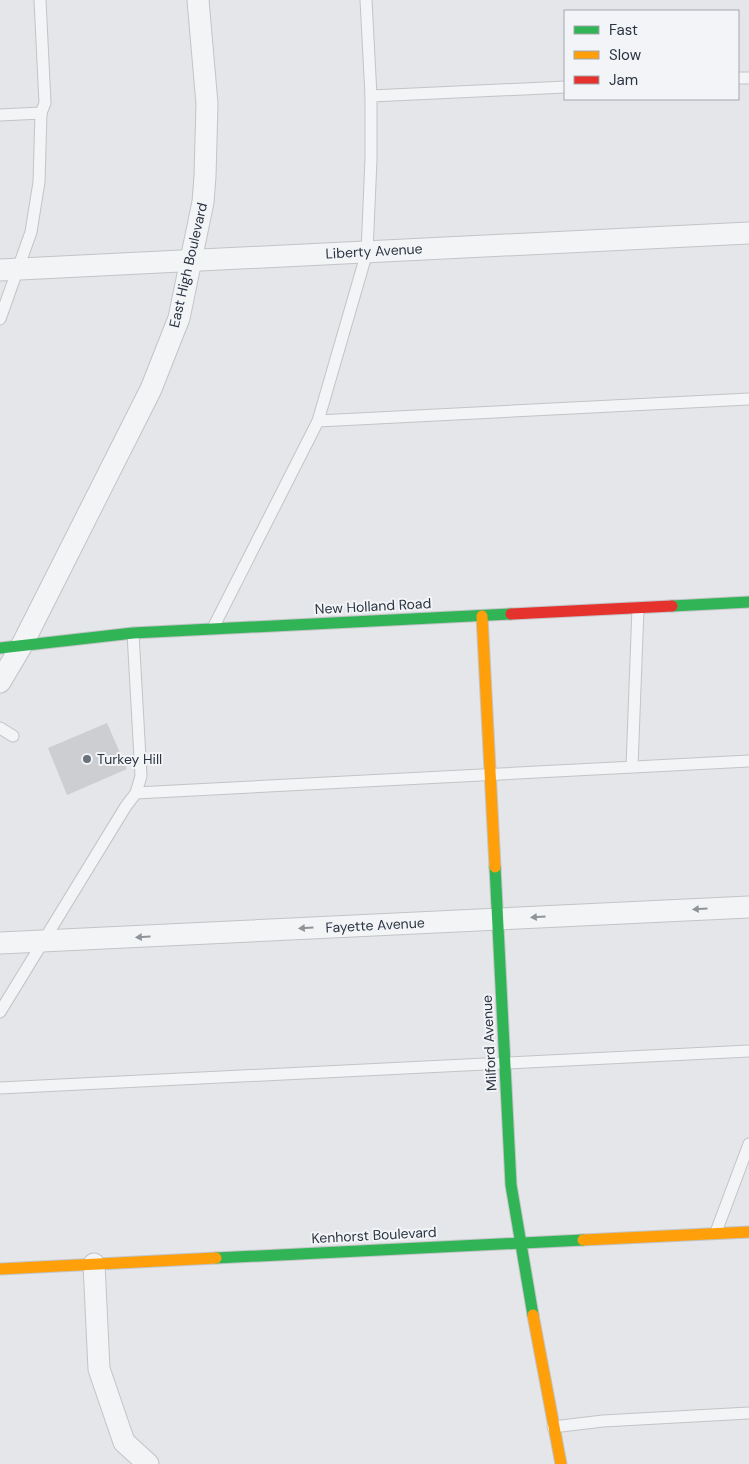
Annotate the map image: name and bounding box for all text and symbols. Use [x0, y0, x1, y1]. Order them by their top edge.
legend [564, 10, 739, 100]
text: Fast [609, 20, 638, 40]
text: Slow [609, 45, 642, 65]
text: Jam [609, 70, 638, 90]
street label: East High Boulevard [165, 201, 211, 329]
street label: Liberty Avenue [325, 239, 423, 263]
street label: New Holland Road [314, 594, 432, 618]
place label: Turkey Hill [97, 750, 162, 768]
marker: Turkey Hill [81, 753, 93, 765]
one-way arrow [692, 905, 708, 913]
street label: Fayette Avenue [325, 913, 425, 937]
one-way arrow [530, 913, 546, 921]
one-way arrow [298, 925, 314, 933]
one-way arrow [135, 933, 151, 941]
street label: Milford Avenue [477, 995, 501, 1091]
street label: Kenhorst Boulevard [311, 1223, 437, 1247]

